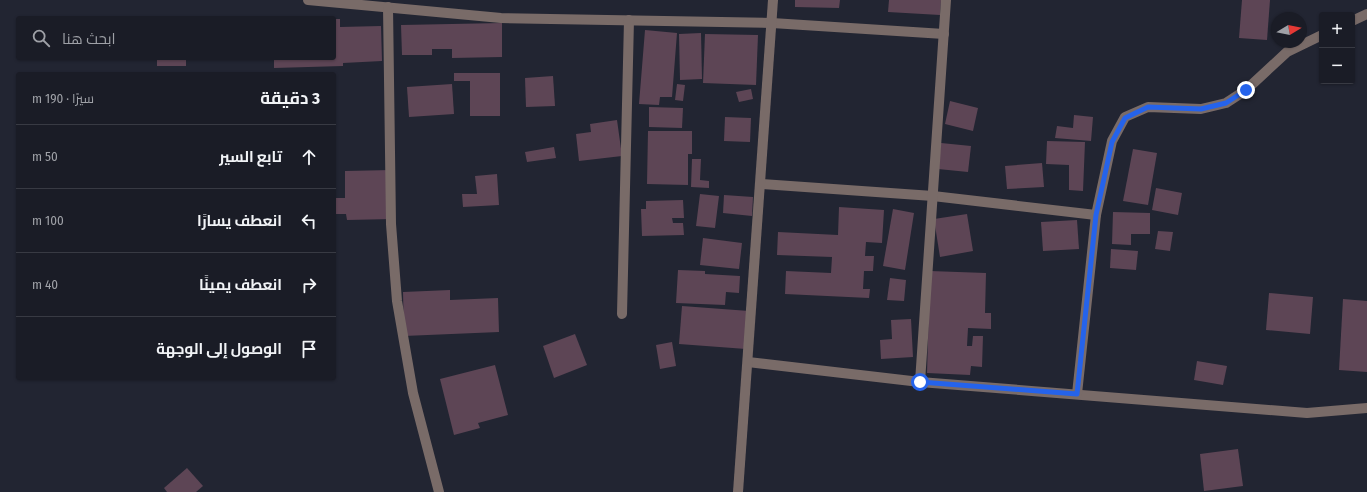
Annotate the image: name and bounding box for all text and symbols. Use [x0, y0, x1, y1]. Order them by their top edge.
north arrow [1271, 12, 1307, 48]
map controls [1319, 12, 1355, 84]
button: + [1319, 12, 1355, 48]
search box [16, 16, 336, 60]
icon: search [30, 27, 52, 49]
text: ابحث هنا [62, 30, 116, 48]
button: − [1319, 48, 1355, 84]
route end [1237, 81, 1255, 99]
text: 3 دقيقة [260, 88, 320, 109]
text: سيرًا · 190 m [32, 91, 94, 106]
icon: ahead [298, 146, 320, 168]
text: تابع السير [219, 148, 282, 166]
text: 50 m [32, 149, 58, 164]
icon: left [298, 210, 320, 232]
text: انعطف يسارًا [197, 212, 282, 230]
text: 100 m [32, 213, 64, 228]
icon: right [298, 274, 320, 296]
text: انعطف يمينًا [199, 276, 282, 294]
text: 40 m [32, 277, 58, 292]
icon: arrive [298, 338, 320, 360]
text: الوصول إلى الوجهة [156, 340, 282, 358]
route start [911, 373, 929, 391]

